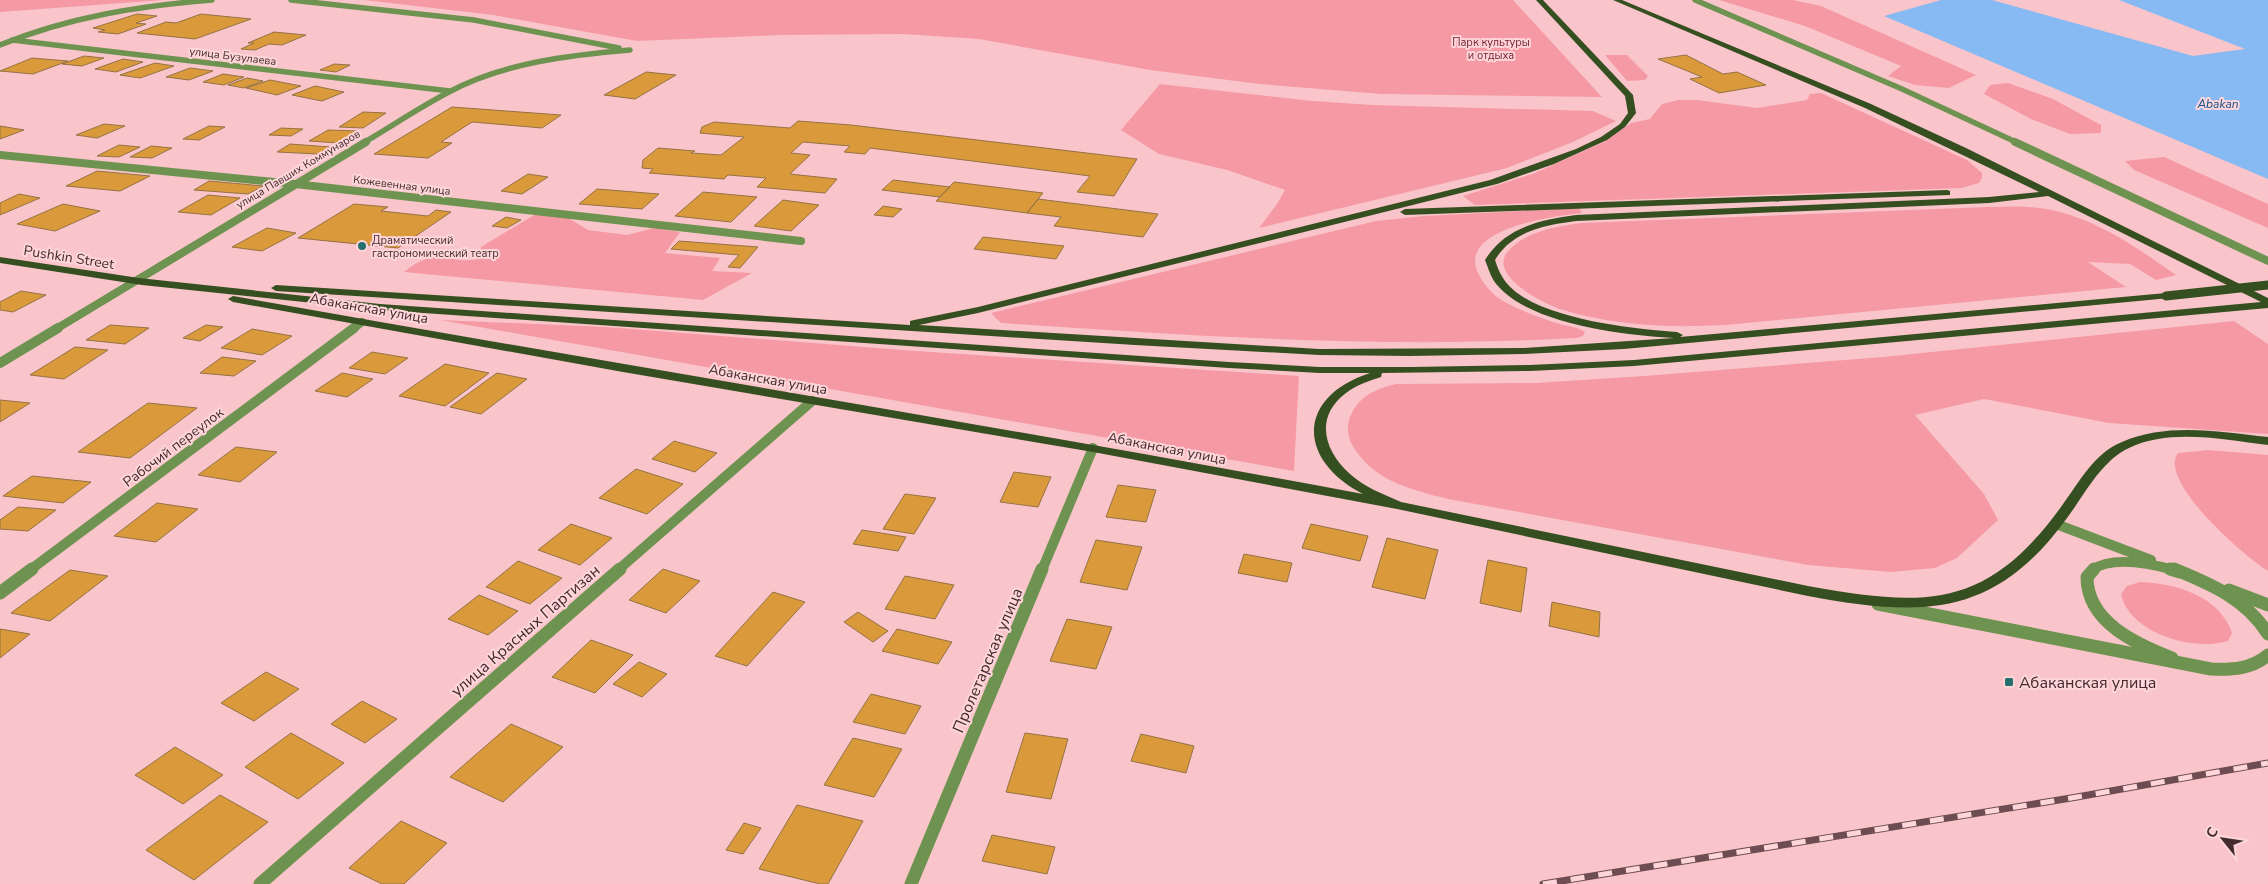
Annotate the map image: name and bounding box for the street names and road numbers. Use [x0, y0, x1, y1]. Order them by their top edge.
street label: улица Бузулаева [189, 44, 277, 69]
street label: улица Павших Коммунаров [233, 126, 363, 213]
street label: Кожевенная улица [352, 172, 452, 199]
street label: Pushkin Street [22, 241, 116, 274]
street label: Абаканская улица [308, 289, 430, 328]
street label: Абаканская улица [707, 360, 829, 399]
street label: Рабочий переулок [119, 403, 228, 492]
street label: Абаканская улица [1106, 428, 1228, 469]
street label: улица Красных Партизан [446, 560, 605, 702]
street label: Пролетарская улица [947, 585, 1028, 736]

